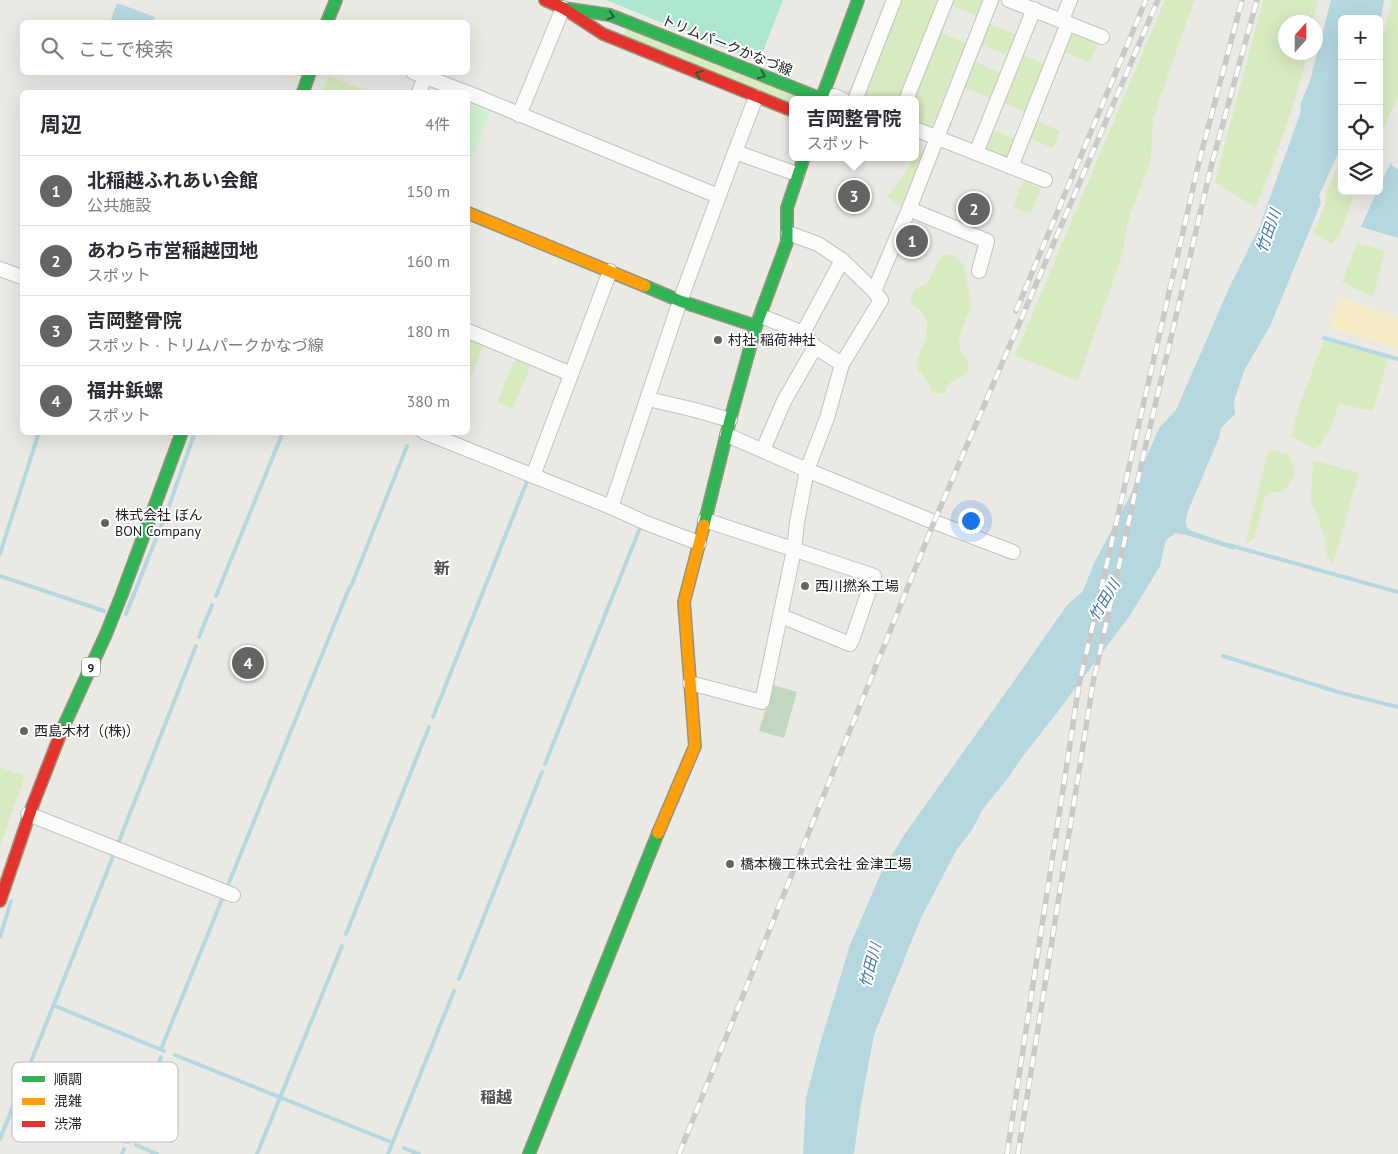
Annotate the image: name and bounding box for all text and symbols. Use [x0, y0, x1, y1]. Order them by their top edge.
one-way arrow [606, 10, 615, 20]
street label: トリムパークかなづ線 [659, 10, 795, 80]
north arrow [1278, 15, 1323, 60]
map controls [1338, 15, 1383, 195]
button: + [1338, 15, 1383, 60]
search box [20, 20, 470, 75]
icon: search [38, 34, 66, 62]
text: ここで検索 [78, 37, 173, 61]
button: − [1338, 60, 1383, 105]
one-way arrow [695, 69, 703, 79]
one-way arrow [757, 69, 766, 79]
popup [789, 96, 919, 161]
button: locate [1338, 105, 1383, 150]
text: 吉岡整骨院 [806, 106, 902, 130]
text: 周辺 [40, 111, 82, 138]
text: 4件 [425, 114, 450, 134]
text: スポット [806, 133, 871, 153]
button: layers [1338, 150, 1383, 195]
text: 北稲越ふれあい会館 [87, 168, 258, 192]
pin: 3 [838, 177, 870, 215]
text: 1 [51, 181, 61, 201]
text: 150 m [407, 181, 450, 201]
pin: 2 [958, 190, 990, 228]
text: 公共施設 [87, 195, 151, 215]
water label: 竹田川 [1252, 205, 1285, 255]
pin: 1 [896, 222, 928, 260]
text: あわら市営稲越団地 [87, 238, 258, 262]
text: 2 [51, 251, 61, 271]
text: 160 m [407, 251, 450, 271]
text: スポット [87, 265, 151, 285]
text: 吉岡整骨院 [87, 308, 182, 332]
text: 3 [51, 321, 61, 341]
text: 180 m [407, 321, 450, 341]
place label: 村社 稲荷神社 [728, 331, 816, 349]
marker: 村社 稲荷神社 [712, 334, 724, 346]
text: スポット · トリムパークかなづ線 [87, 335, 324, 355]
text: 福井鋲螺 [87, 378, 163, 402]
text: 4 [51, 391, 61, 411]
text: 380 m [407, 391, 450, 411]
text: スポット [87, 405, 151, 425]
place label: 株式会社 ぼん BON Company [115, 506, 203, 540]
your location [958, 508, 984, 534]
marker: 株式会社 ぼん BON Company [99, 517, 111, 529]
district label: 新 [434, 558, 450, 578]
water label: 竹田川 [1084, 574, 1125, 624]
place label: 西川撚糸工場 [815, 577, 899, 595]
marker: 西川撚糸工場 [799, 580, 811, 592]
pin: 4 [232, 644, 264, 682]
road number: 9 [82, 658, 100, 676]
place label: 西島木材（(株)） [34, 722, 140, 740]
marker: 西島木材（(株)） [18, 725, 30, 737]
place label: 橋本機工株式会社 金津工場 [740, 855, 912, 873]
marker: 橋本機工株式会社 金津工場 [724, 858, 736, 870]
water label: 竹田川 [855, 939, 886, 989]
legend [12, 1062, 178, 1142]
text: 順調 [54, 1070, 82, 1088]
district label: 稲越 [480, 1087, 512, 1107]
text: 混雑 [54, 1092, 82, 1110]
text: 渋滞 [54, 1115, 82, 1133]

